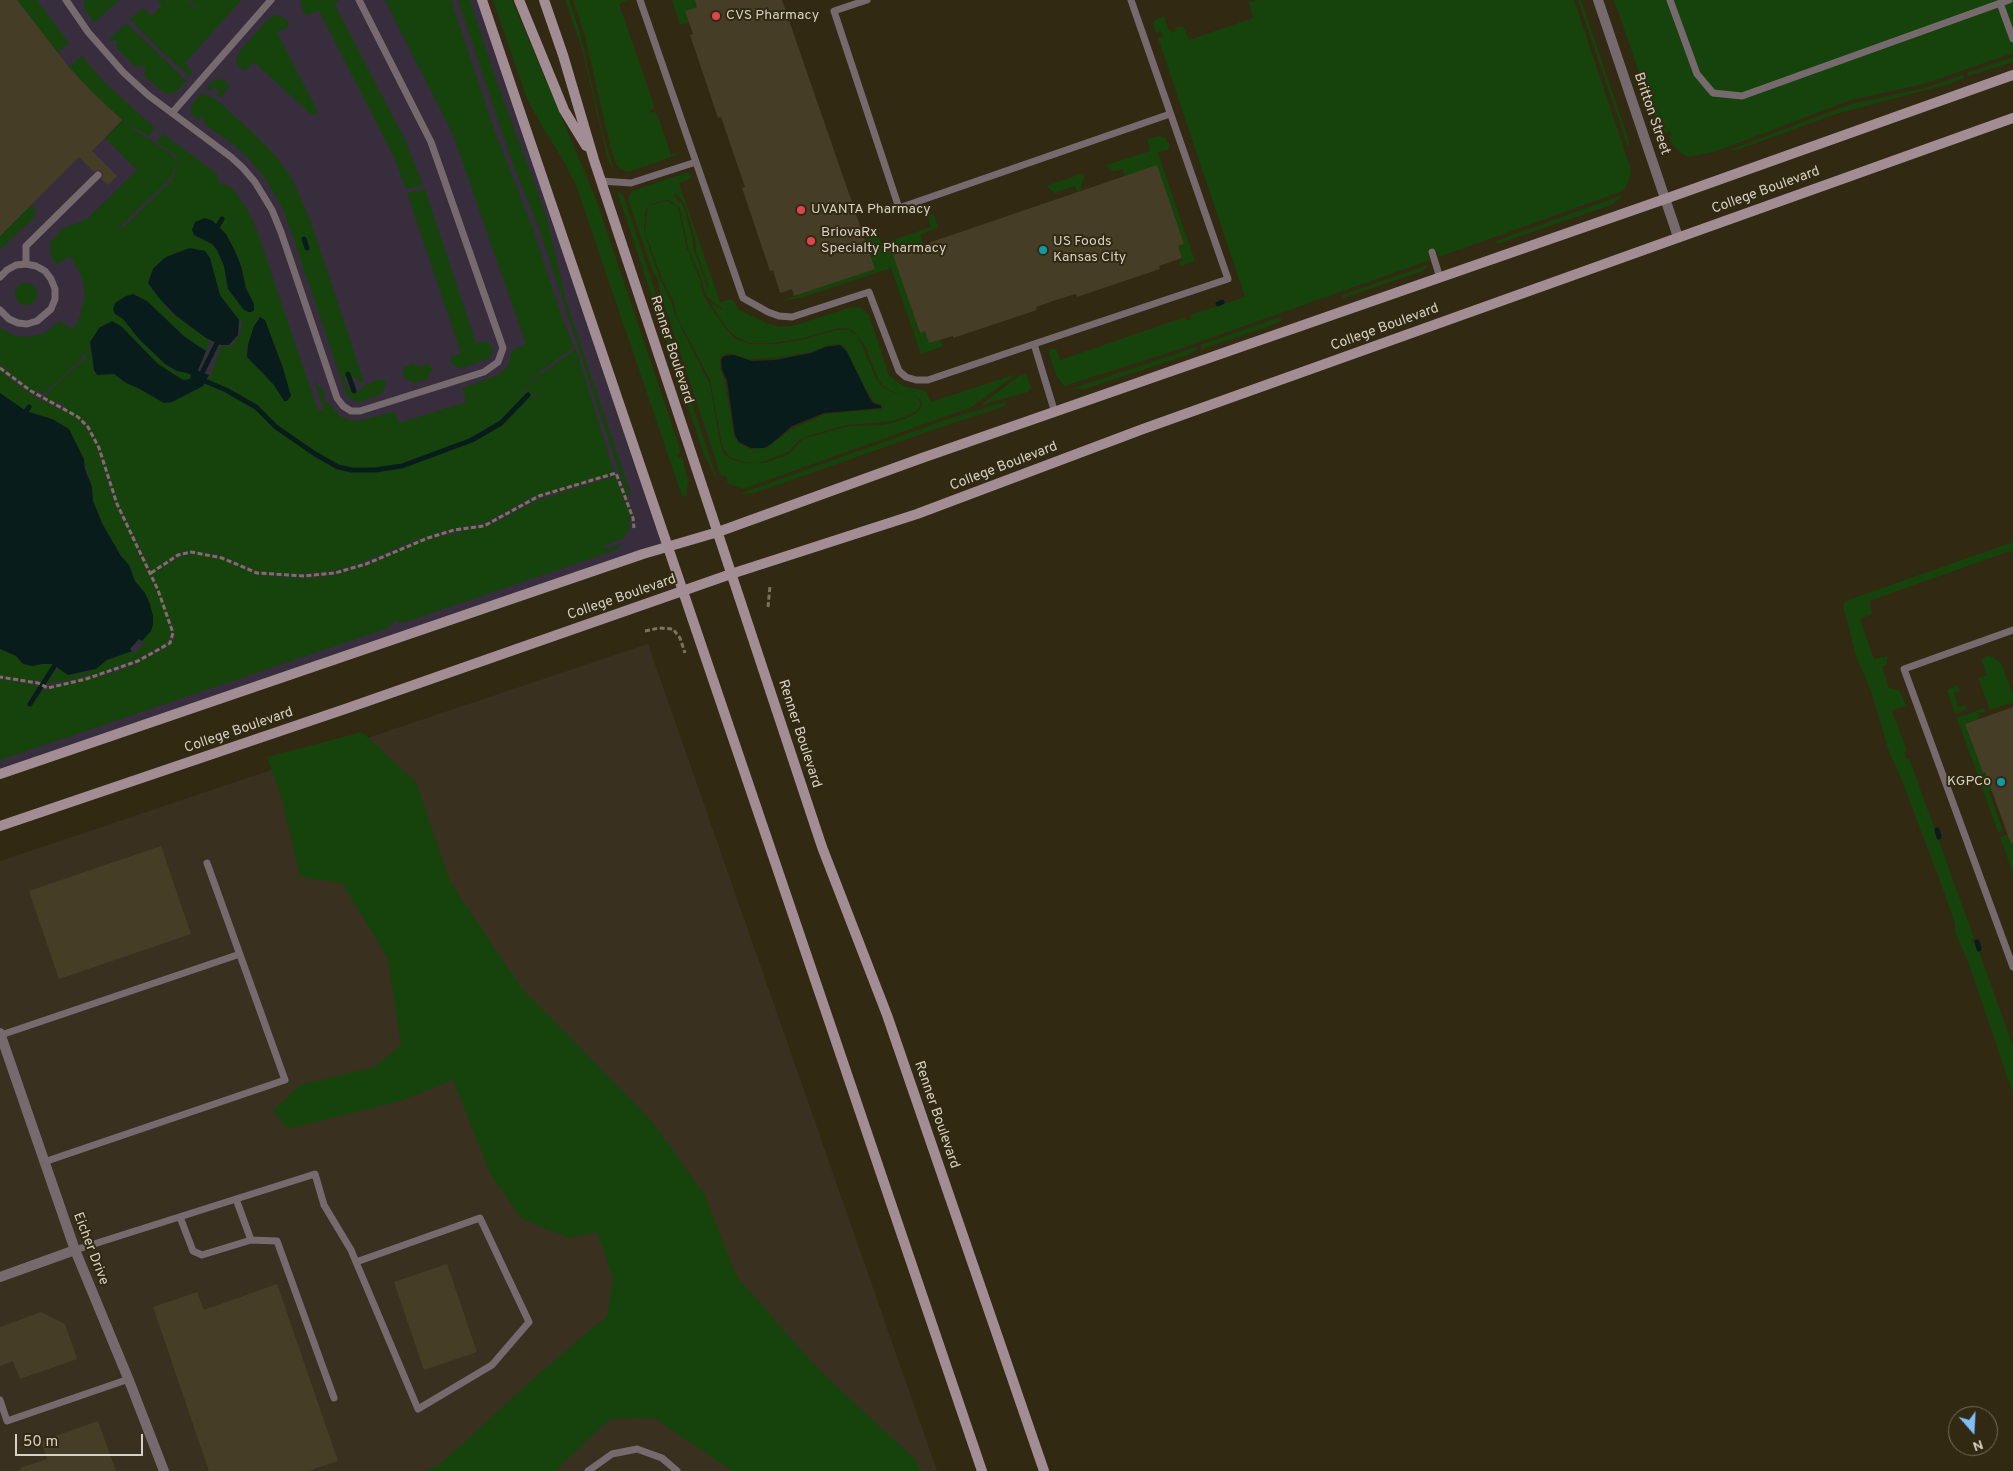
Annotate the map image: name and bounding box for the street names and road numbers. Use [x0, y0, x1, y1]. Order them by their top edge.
street label: Britton Street [1629, 71, 1673, 157]
street label: College Boulevard [1710, 164, 1822, 218]
street label: Renner Boulevard [646, 294, 696, 406]
street label: College Boulevard [1329, 301, 1441, 355]
street label: College Boulevard [948, 439, 1060, 495]
street label: College Boulevard [565, 571, 679, 625]
street label: Renner Boulevard [774, 678, 824, 790]
street label: College Boulevard [182, 704, 296, 758]
street label: Renner Boulevard [910, 1059, 962, 1171]
street label: Eicher Drive [68, 1210, 112, 1288]

